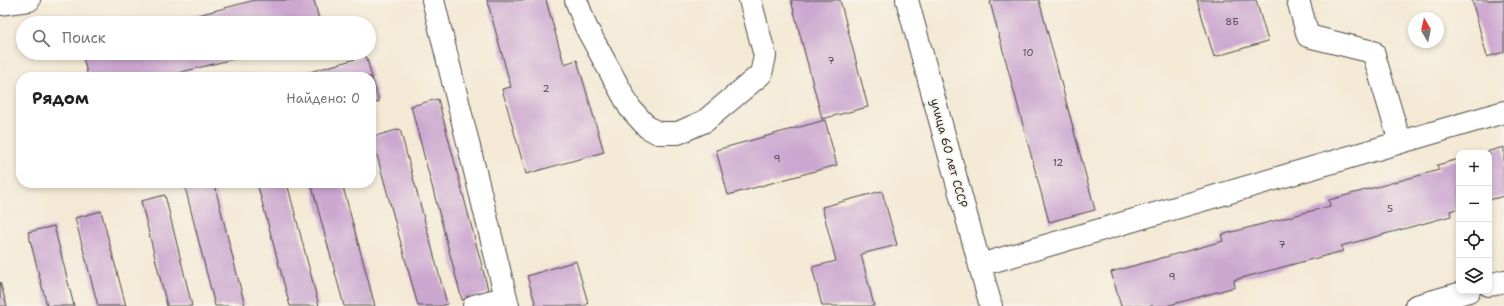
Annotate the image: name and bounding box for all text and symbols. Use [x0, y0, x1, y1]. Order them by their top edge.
north arrow [1408, 12, 1444, 48]
house number: 8Б [1225, 15, 1239, 28]
search box [16, 16, 376, 60]
icon: search [30, 27, 52, 49]
text: Поиск [62, 28, 106, 48]
house number: 10 [1023, 46, 1033, 59]
house number: 7 [828, 54, 835, 67]
house number: 2 [543, 82, 550, 95]
text: Рядом [32, 87, 89, 109]
text: Найдено: 0 [286, 90, 360, 107]
street label: улица 60 лет СССР [927, 97, 971, 209]
map controls [1456, 150, 1492, 294]
button: + [1456, 150, 1492, 186]
house number: 9 [774, 152, 781, 165]
house number: 12 [1053, 156, 1063, 169]
button: − [1456, 186, 1492, 222]
house number: 5 [1387, 202, 1393, 215]
button: locate [1456, 222, 1492, 258]
house number: 7 [1279, 238, 1286, 251]
button: layers [1456, 258, 1492, 294]
house number: 9 [1169, 270, 1176, 283]

